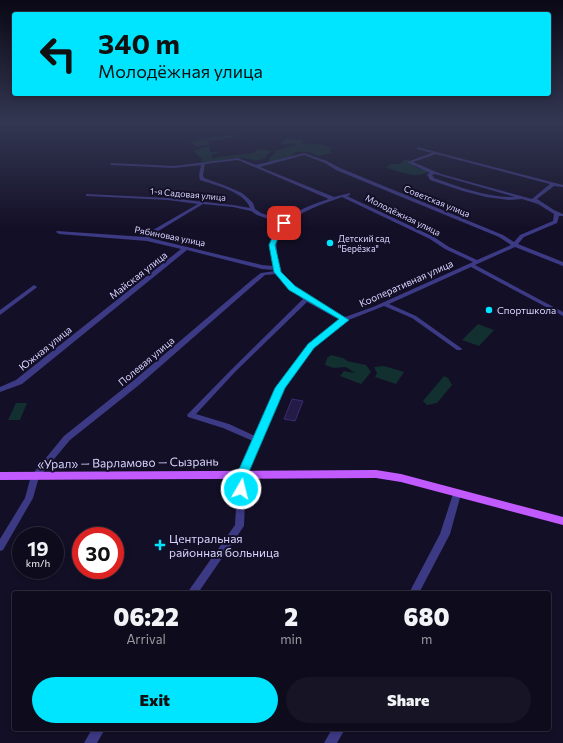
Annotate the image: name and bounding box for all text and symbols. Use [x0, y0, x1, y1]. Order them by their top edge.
text: 340 m [98, 26, 180, 60]
icon: left [32, 28, 84, 80]
text: Молодёжная улица [98, 60, 263, 82]
street label: Советская улица [402, 183, 472, 219]
street label: 1-я Садовая улица [150, 185, 227, 203]
street label: Молодёжная улица [364, 192, 443, 238]
pin [267, 206, 301, 240]
icon: arrive [273, 212, 295, 234]
street label: Рябиновая улица [134, 224, 207, 248]
place label: Детский сад "Берёзка" [338, 233, 390, 254]
marker: Детский сад "Берёзка" [325, 238, 335, 248]
street label: Майская улица [107, 249, 169, 301]
street label: Кооперативная улица [357, 257, 455, 309]
place label: Спортшкола [497, 304, 556, 316]
marker: Спортшкола [484, 305, 494, 315]
street label: Южная улица [16, 323, 74, 373]
street label: Полевая улица [116, 334, 176, 388]
street label: «Урал» — Варламово — Сызрань [37, 453, 219, 471]
position arrow [220, 468, 262, 510]
speed limit sign: 30 [72, 527, 124, 579]
place label: Центральная районная больница [169, 531, 279, 559]
text: 19 [27, 536, 49, 560]
marker: Центральная районная больница [154, 539, 166, 551]
text: km/h [26, 557, 50, 569]
text: 06:22 [113, 602, 179, 631]
text: 2 [284, 602, 298, 631]
text: 680 [404, 602, 450, 631]
text: Arrival [126, 631, 166, 647]
text: min [280, 631, 302, 647]
text: m [421, 631, 432, 647]
button: Exit [32, 677, 278, 723]
button: Share [286, 677, 531, 723]

